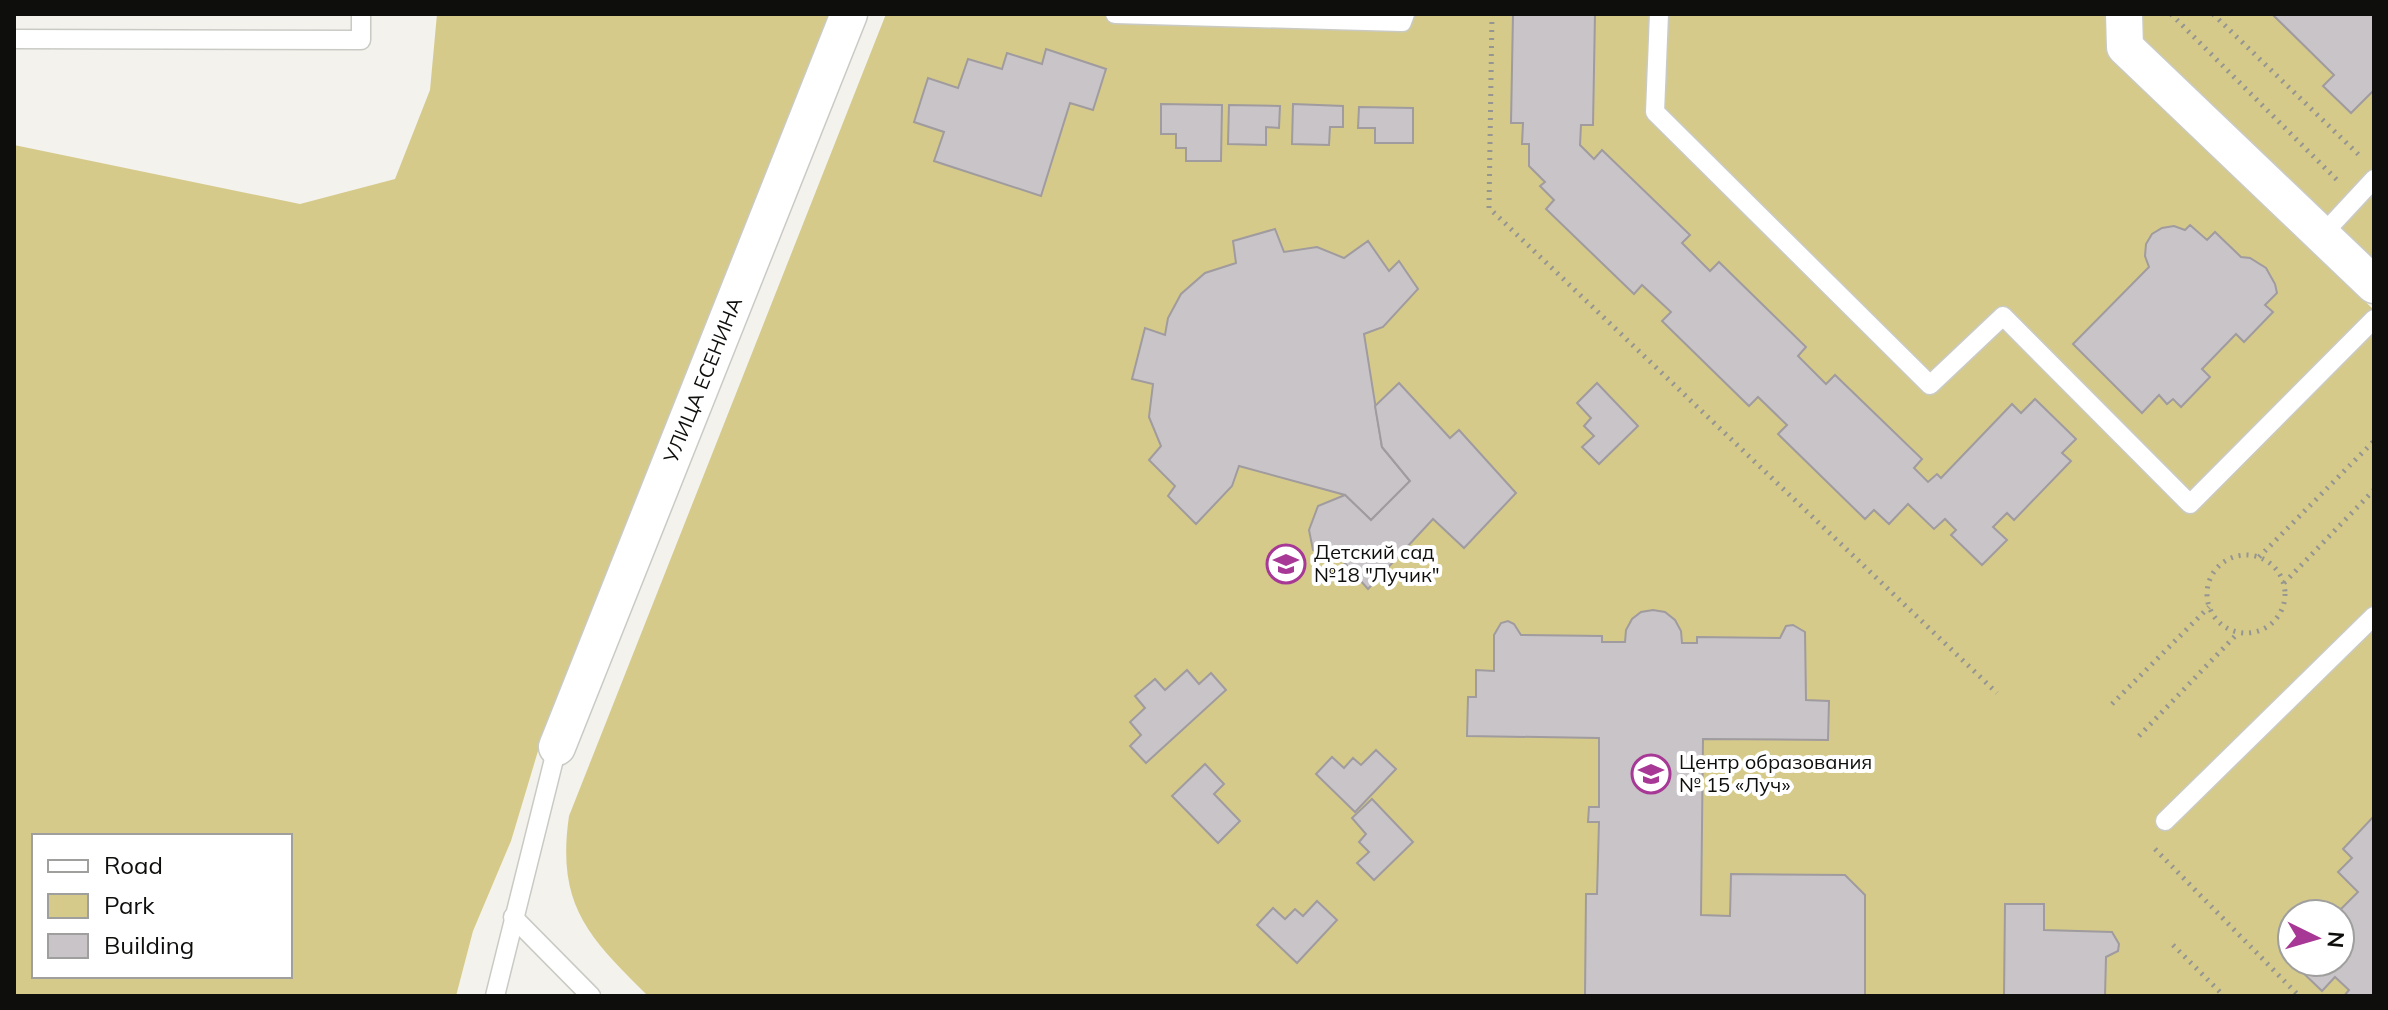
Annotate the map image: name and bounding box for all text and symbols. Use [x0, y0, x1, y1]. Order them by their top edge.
street label: УЛИЦА ЕСЕНИНА [657, 293, 747, 467]
place label: Детский сад №18 "Лучик" [1314, 539, 1440, 587]
school or university icon: Детский сад №18 "Лучик" [1265, 543, 1307, 585]
place label: Центр образования № 15 «Луч» [1679, 749, 1872, 797]
school or university icon: Центр образования № 15 «Луч» [1630, 753, 1672, 795]
legend [32, 834, 292, 978]
text: Road [104, 850, 163, 880]
text: Park [104, 890, 155, 920]
north arrow [2276, 898, 2356, 978]
text: Building [104, 930, 194, 960]
text: N [2321, 930, 2351, 949]

